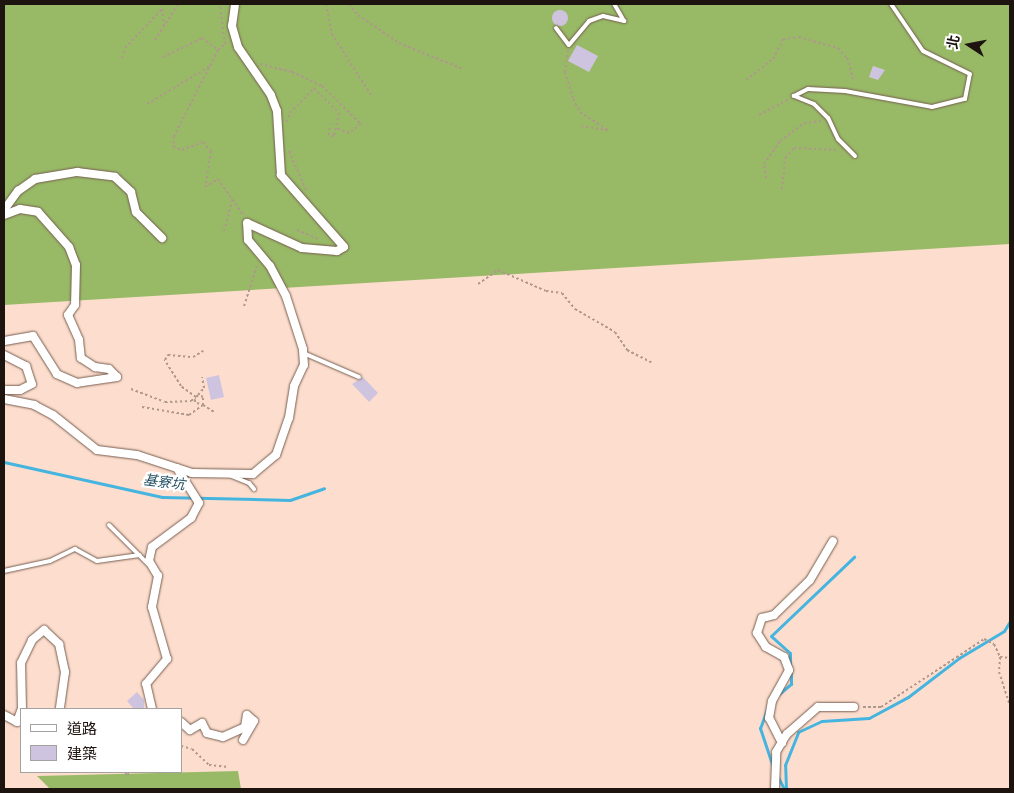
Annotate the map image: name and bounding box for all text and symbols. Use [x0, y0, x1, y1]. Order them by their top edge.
north arrow [944, 20, 994, 70]
text: 北 [945, 34, 962, 50]
water label: 基寮坑 [142, 472, 186, 494]
legend [20, 708, 182, 773]
text: 道路 [67, 721, 97, 737]
text: 建築 [67, 746, 97, 762]

